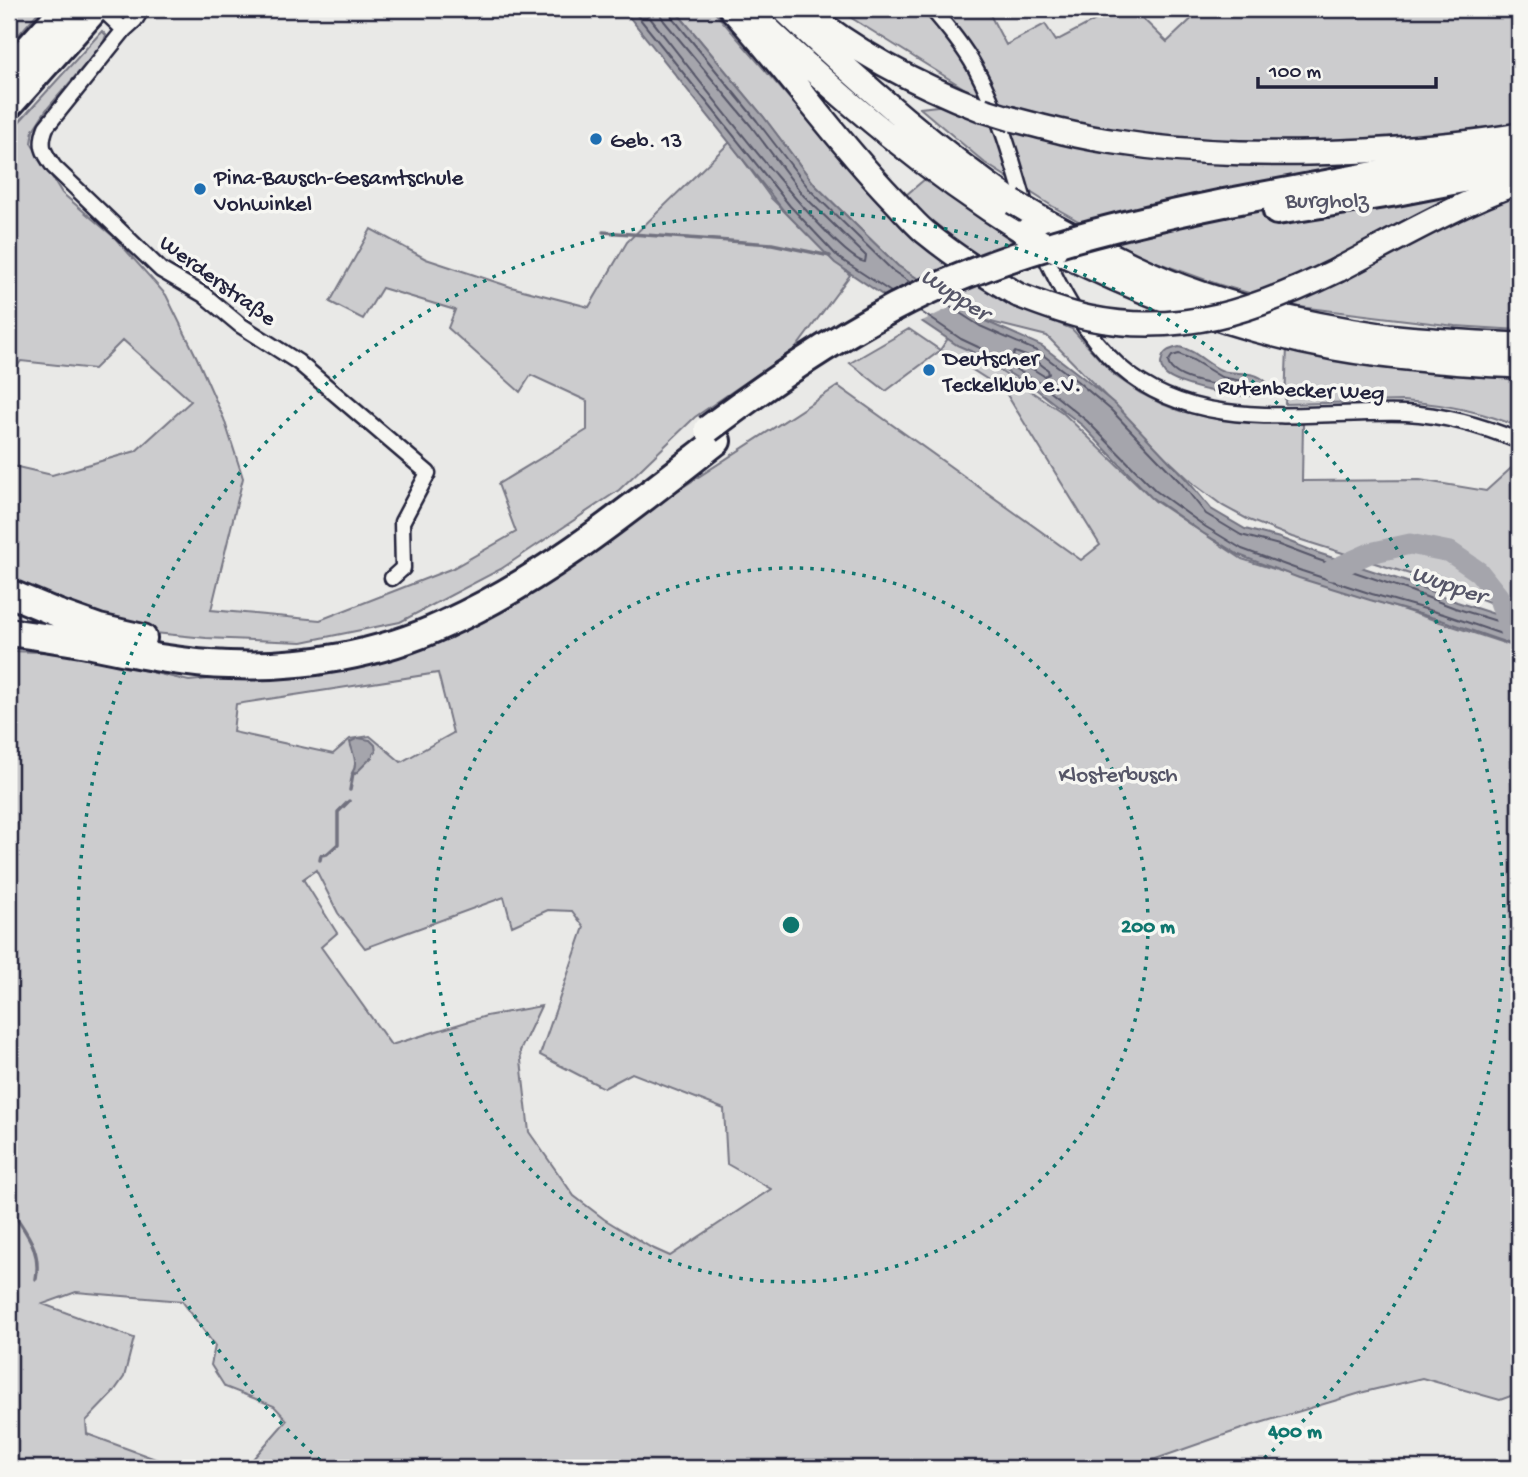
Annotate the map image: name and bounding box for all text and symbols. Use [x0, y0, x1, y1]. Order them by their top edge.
scale bar [1258, 46, 1437, 90]
text: 100 m [1268, 61, 1321, 86]
place label: Geb. 13 [610, 129, 682, 156]
marker: Geb. 13 [588, 131, 604, 147]
place label: Pina-Bausch-Gesamtschule Vohwinkel [213, 166, 465, 219]
marker: Pina-Bausch-Gesamtschule Vohwinkel [192, 181, 208, 197]
park label: Burgholz [1284, 189, 1369, 216]
street label: Werderstraße [153, 230, 281, 334]
water label: Wupper [914, 263, 998, 331]
place label: Deutscher Teckelklub e.V. [941, 347, 1082, 400]
marker: Deutscher Teckelklub e.V. [921, 362, 937, 378]
street label: Rutenbecker Weg [1217, 375, 1385, 408]
water label: Wupper [1407, 560, 1493, 614]
park label: Klosterbusch [1058, 763, 1178, 790]
centre of rings [779, 913, 803, 937]
text: 200 m [1121, 916, 1175, 941]
text: 400 m [1267, 1421, 1322, 1446]

